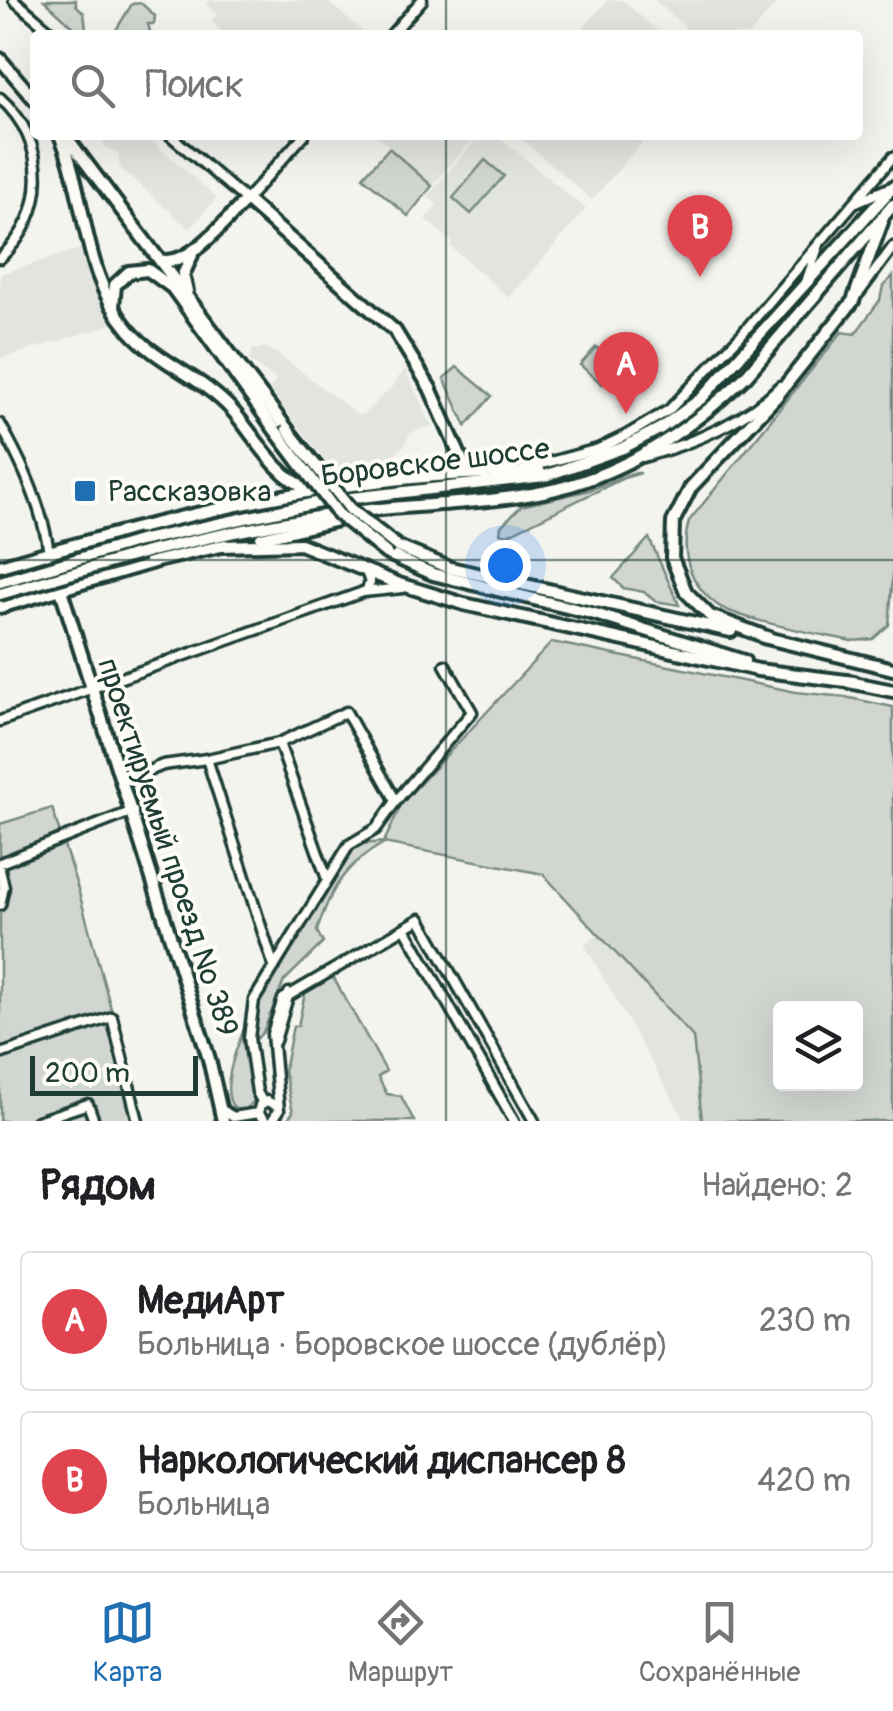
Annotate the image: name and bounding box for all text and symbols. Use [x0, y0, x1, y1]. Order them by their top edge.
search box [30, 30, 863, 140]
icon: search [65, 58, 120, 113]
text: Поиск [145, 61, 244, 109]
pin: B [668, 194, 732, 277]
pin: A [594, 332, 658, 414]
street label: Боровское шоссе [319, 430, 552, 495]
place label: Рассказовка [108, 473, 272, 510]
marker: Рассказовка [72, 478, 98, 504]
your location [480, 540, 531, 591]
street label: проектируемый проезд № 389 [89, 653, 246, 1041]
map controls [773, 1001, 863, 1091]
button: layers [773, 1001, 863, 1091]
scale bar [30, 1051, 198, 1096]
text: 200 m [45, 1056, 130, 1091]
text: Рядом [40, 1160, 156, 1212]
text: Найдено: 2 [701, 1166, 853, 1206]
text: МедиАрт [137, 1277, 284, 1325]
text: A [64, 1301, 85, 1341]
text: 230 m [759, 1301, 851, 1341]
text: Больница · Боровское шоссе (дублёр) [137, 1325, 668, 1365]
text: Наркологический диспансер 8 [137, 1437, 626, 1485]
text: B [65, 1461, 84, 1501]
text: 420 m [757, 1461, 851, 1501]
text: Больница [137, 1485, 270, 1525]
tab: Карта [93, 1595, 162, 1690]
tab: Маршрут [348, 1595, 453, 1690]
tab: Сохранённые [639, 1595, 800, 1690]

